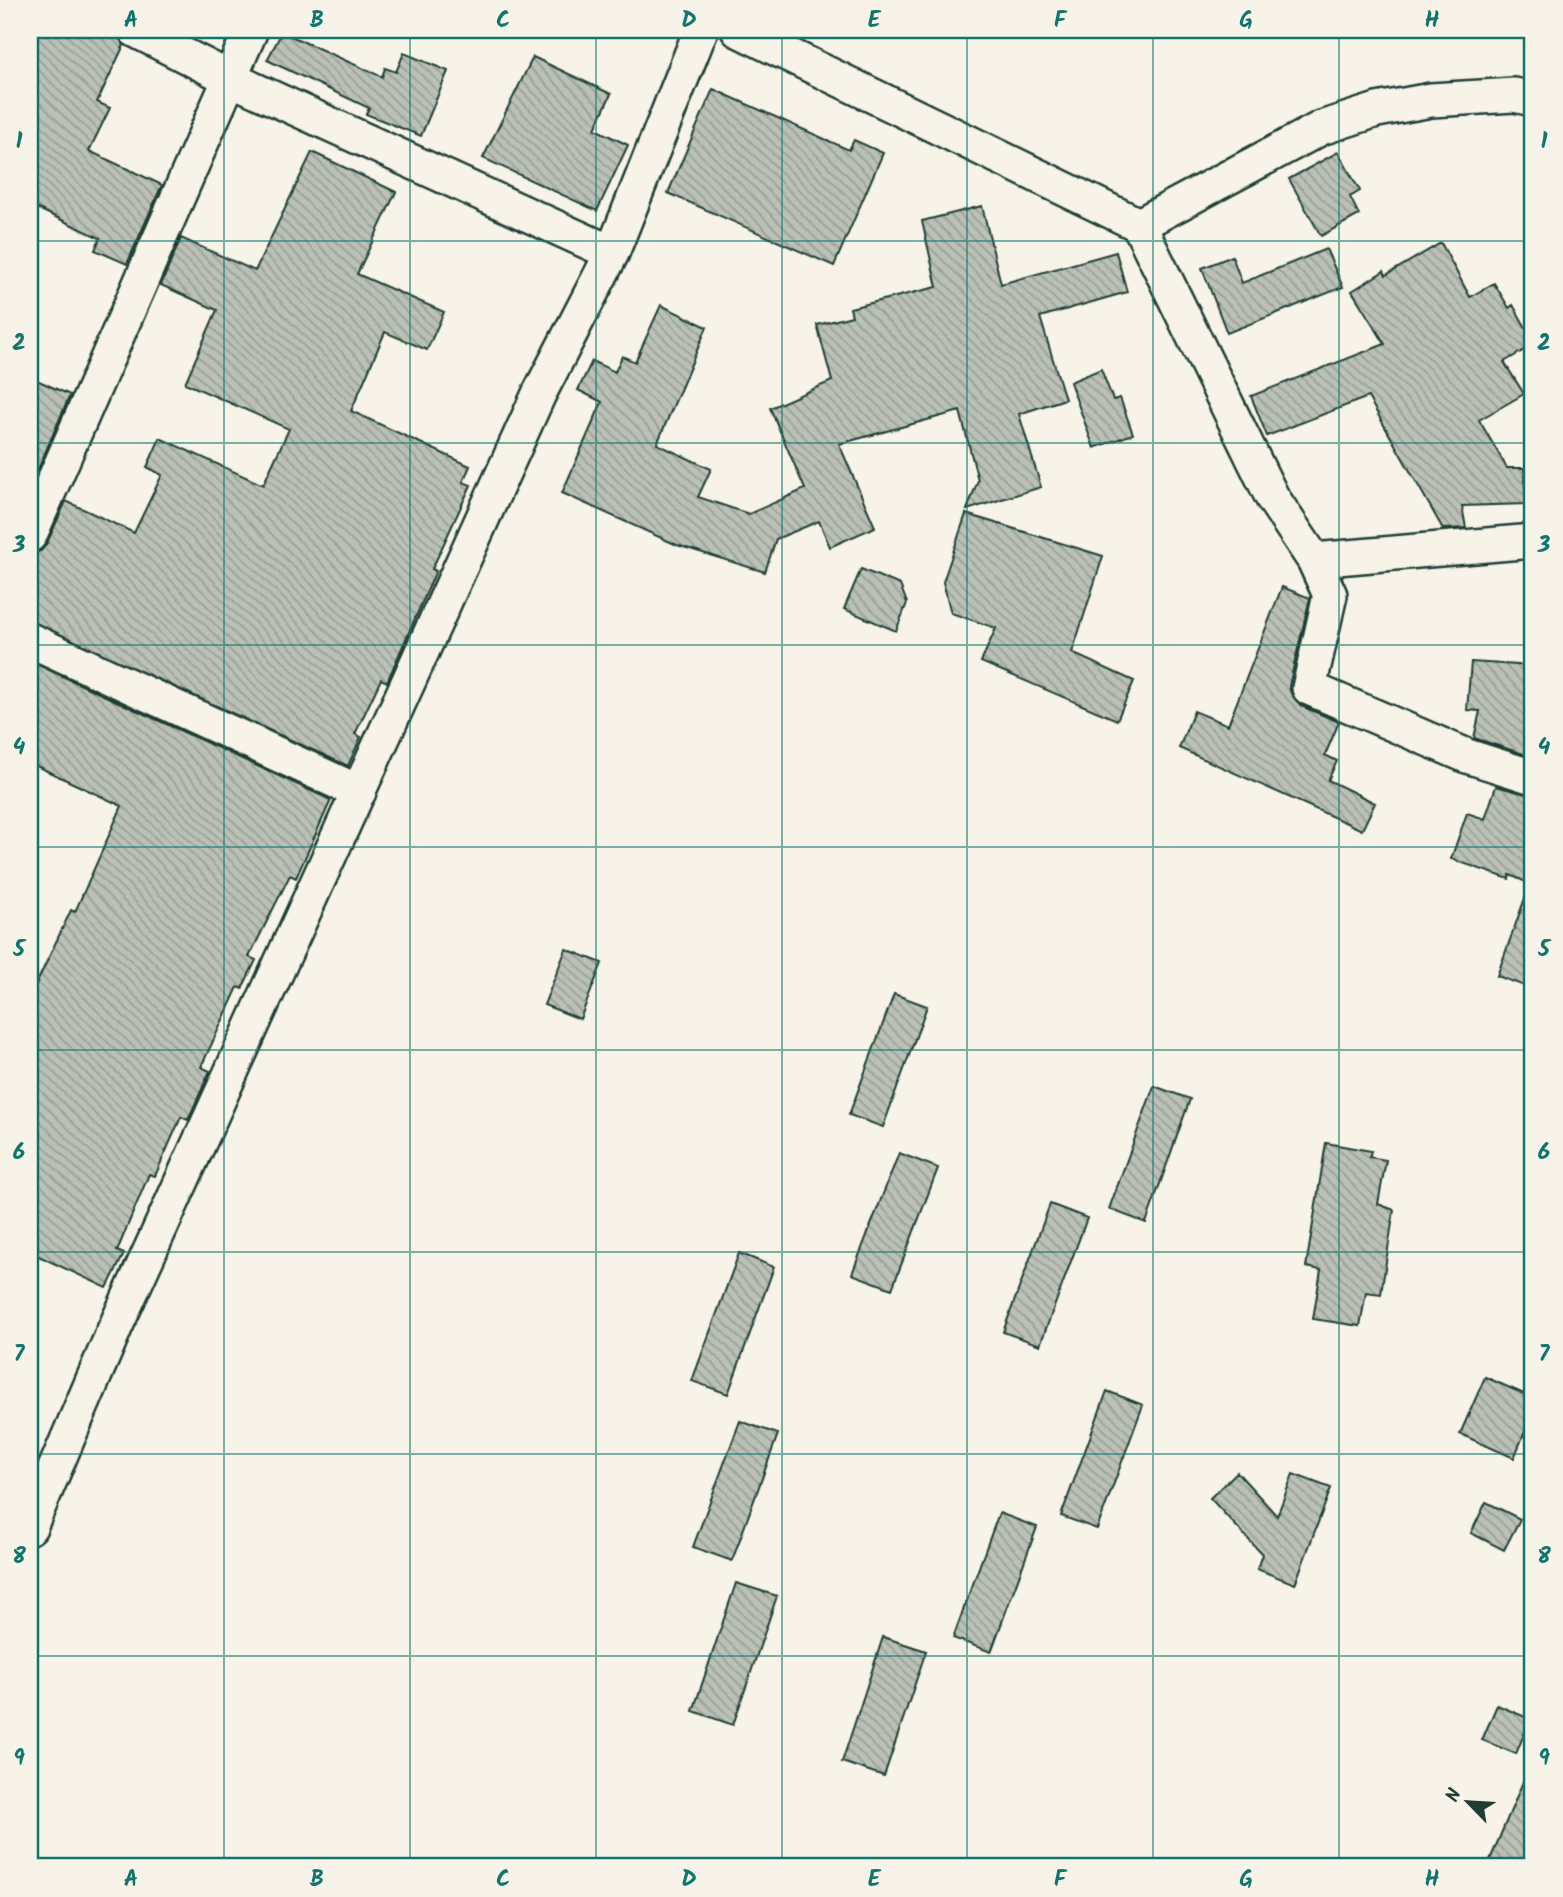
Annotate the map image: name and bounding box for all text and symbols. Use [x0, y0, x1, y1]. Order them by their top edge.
text: A [124, 3, 138, 39]
text: B [310, 3, 324, 39]
text: C [496, 3, 510, 39]
text: D [681, 3, 697, 39]
text: E [868, 3, 882, 39]
text: F [1054, 3, 1068, 39]
text: G [1239, 3, 1253, 39]
text: H [1425, 3, 1440, 39]
text: 1 [16, 124, 23, 160]
text: 1 [1541, 124, 1548, 160]
text: 2 [12, 326, 26, 362]
text: 2 [1537, 326, 1551, 362]
text: 3 [12, 528, 26, 564]
text: 3 [1537, 528, 1551, 564]
text: 4 [13, 730, 26, 766]
text: 4 [1538, 730, 1551, 766]
text: 5 [12, 932, 27, 968]
text: 5 [1537, 932, 1552, 968]
text: 6 [13, 1135, 25, 1171]
text: 6 [1538, 1135, 1550, 1171]
text: 7 [14, 1337, 26, 1373]
text: 7 [1539, 1337, 1551, 1373]
text: 8 [12, 1539, 26, 1575]
text: 8 [1537, 1539, 1551, 1575]
text: 9 [13, 1741, 25, 1777]
text: 9 [1538, 1741, 1550, 1777]
north arrow [1434, 1768, 1504, 1838]
text: N [1438, 1784, 1471, 1807]
text: A [124, 1862, 138, 1897]
text: B [310, 1862, 324, 1897]
text: C [496, 1862, 510, 1897]
text: D [681, 1862, 697, 1897]
text: E [868, 1862, 882, 1897]
text: F [1054, 1862, 1068, 1897]
text: G [1239, 1862, 1253, 1897]
text: H [1425, 1862, 1440, 1897]

